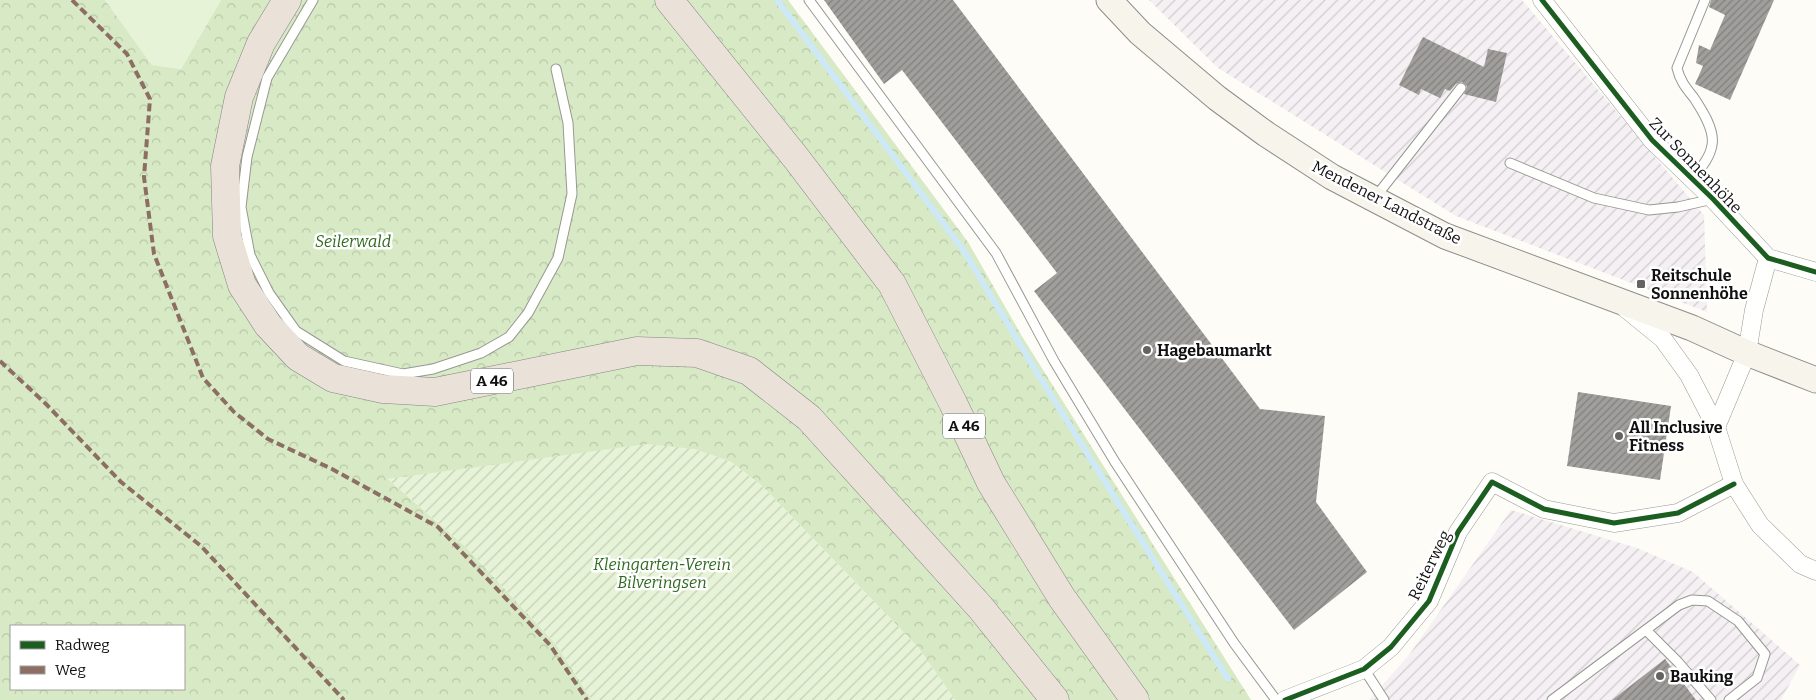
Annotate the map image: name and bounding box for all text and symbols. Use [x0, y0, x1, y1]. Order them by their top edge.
street label: Zur Sonnenhöhe [1645, 114, 1746, 217]
street label: Mendener Landstraße [1309, 157, 1465, 248]
park label: Seilerwald [315, 232, 391, 251]
place label: Reitschule Sonnenhöhe [1651, 266, 1748, 303]
marker: Reitschule Sonnenhöhe [1635, 278, 1647, 290]
place label: Hagebaumarkt [1157, 341, 1272, 360]
marker: Hagebaumarkt [1141, 344, 1153, 356]
road number: A 46 [471, 368, 513, 394]
road number: A 46 [943, 414, 985, 438]
place label: All Inclusive Fitness [1629, 418, 1723, 455]
marker: All Inclusive Fitness [1613, 430, 1625, 442]
street label: Reiterweg [1404, 527, 1455, 603]
park label: Kleingarten-Verein Bilveringsen [593, 555, 731, 592]
legend [10, 625, 185, 690]
text: Radweg [55, 636, 110, 654]
text: Weg [55, 661, 86, 679]
place label: Bauking [1670, 667, 1733, 686]
marker: Bauking [1654, 670, 1666, 682]

